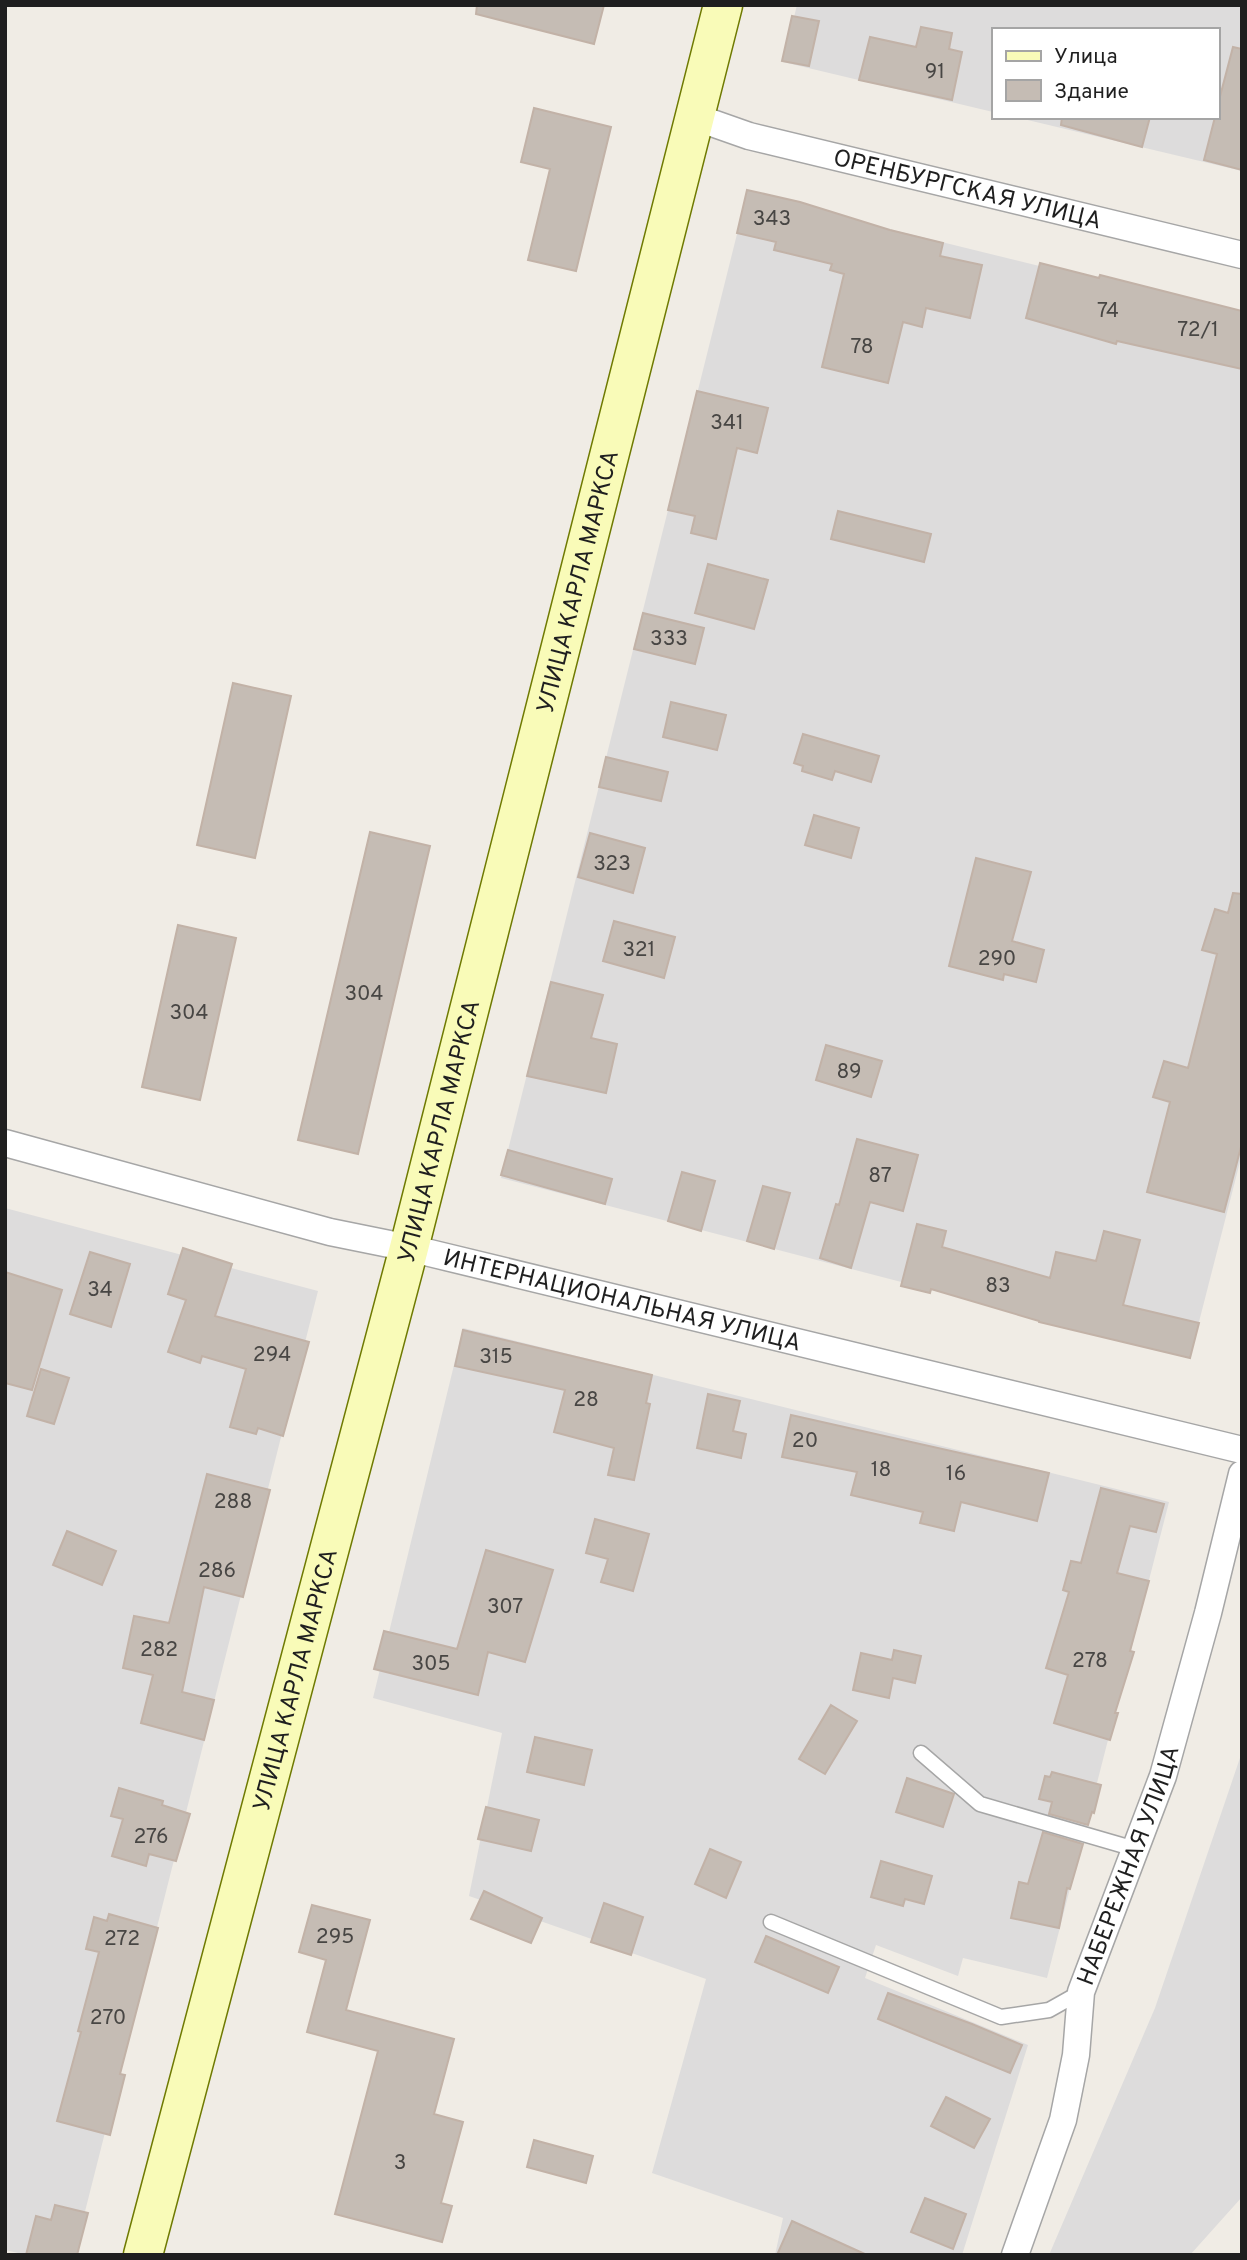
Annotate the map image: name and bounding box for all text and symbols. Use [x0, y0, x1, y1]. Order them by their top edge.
legend [992, 28, 1219, 119]
text: Улица [1054, 44, 1118, 71]
house number: 91 [925, 59, 945, 86]
text: Здание [1054, 79, 1129, 106]
street label: ОРЕНБУРГСКАЯ УЛИЦА [830, 144, 1104, 238]
house number: 343 [753, 206, 791, 233]
house number: 74 [1097, 298, 1119, 325]
house number: 72/1 [1177, 317, 1219, 344]
house number: 78 [850, 334, 874, 361]
house number: 341 [710, 410, 744, 437]
street label: УЛИЦА КАРЛА МАРКСА [532, 447, 627, 717]
house number: 333 [650, 626, 688, 653]
house number: 323 [593, 851, 631, 878]
house number: 321 [623, 937, 655, 964]
house number: 290 [978, 946, 1016, 973]
house number: 304 [345, 981, 383, 1008]
street label: УЛИЦА КАРЛА МАРКСА [393, 997, 488, 1267]
house number: 304 [170, 1000, 208, 1027]
house number: 89 [837, 1059, 861, 1086]
house number: 87 [868, 1163, 892, 1190]
street label: ИНТЕРНАЦИОНАЛЬНАЯ УЛИЦА [440, 1244, 804, 1359]
house number: 83 [985, 1273, 1011, 1300]
house number: 34 [87, 1277, 113, 1304]
house number: 294 [253, 1342, 291, 1369]
house number: 315 [479, 1344, 513, 1371]
house number: 28 [573, 1387, 599, 1414]
house number: 20 [792, 1428, 818, 1455]
house number: 18 [871, 1457, 891, 1484]
house number: 16 [946, 1461, 966, 1488]
house number: 288 [214, 1489, 252, 1516]
street label: УЛИЦА КАРЛА МАРКСА [248, 1546, 346, 1815]
house number: 286 [198, 1558, 236, 1585]
house number: 307 [487, 1594, 523, 1621]
house number: 282 [140, 1637, 178, 1664]
house number: 278 [1072, 1648, 1108, 1675]
house number: 305 [412, 1651, 450, 1678]
street label: НАБЕРЕЖНАЯ УЛИЦА [1072, 1743, 1188, 1990]
house number: 276 [133, 1824, 169, 1851]
house number: 295 [316, 1924, 354, 1951]
house number: 272 [104, 1926, 140, 1953]
house number: 270 [90, 2005, 126, 2032]
house number: 3 [394, 2150, 406, 2177]

